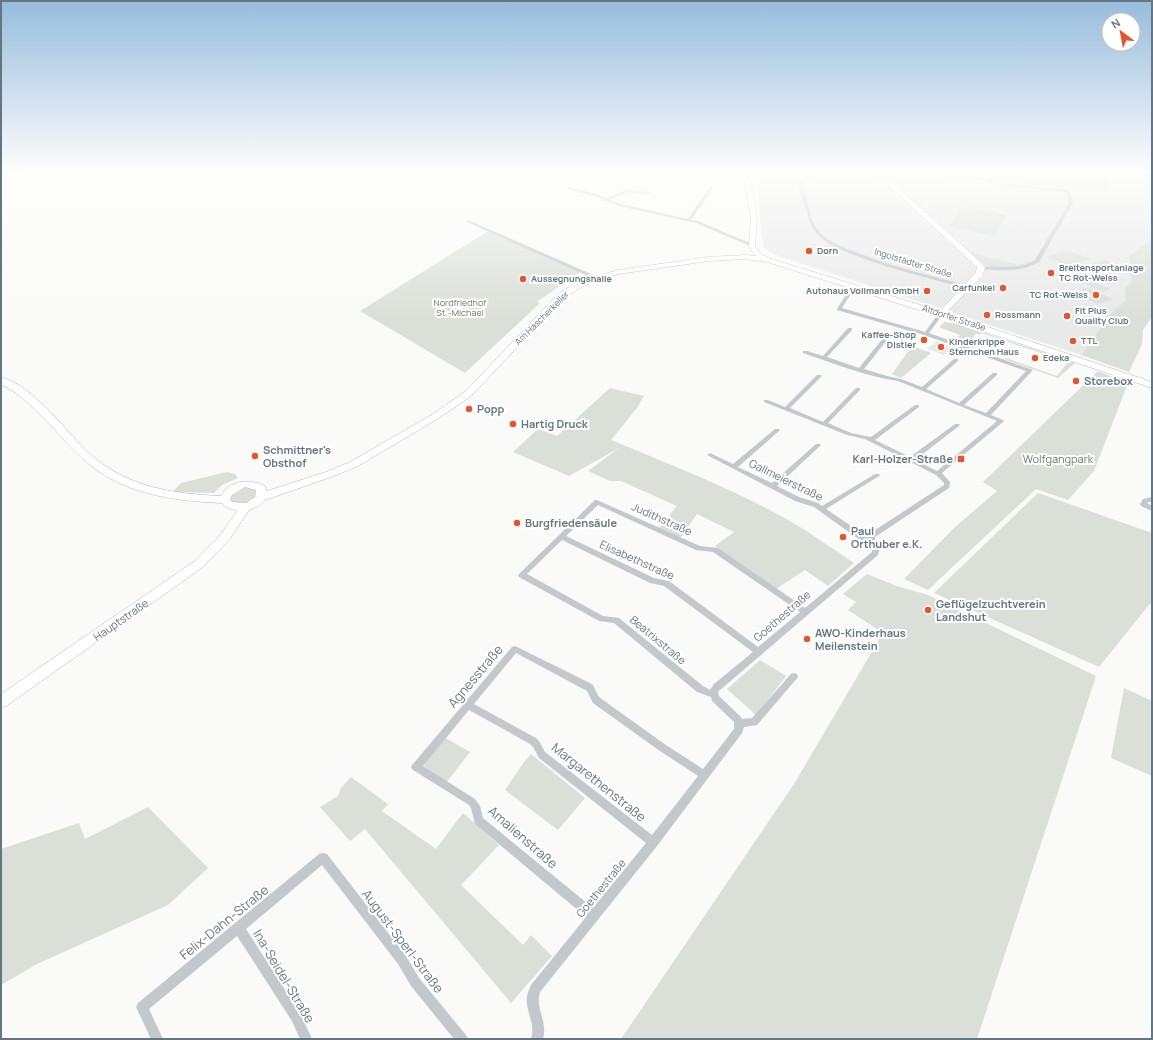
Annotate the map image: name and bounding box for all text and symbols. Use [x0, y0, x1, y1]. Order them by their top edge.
north arrow [1101, 12, 1141, 52]
text: N [1108, 15, 1123, 32]
place label: Dorn [817, 244, 838, 257]
street label: Ingolstädter Straße [873, 245, 954, 281]
marker: Dorn [804, 246, 814, 256]
place label: Breitensportanlage TC Rot-Weiss [1059, 261, 1144, 284]
marker: Breitensportanlage TC Rot-Weiss [1046, 268, 1056, 278]
place label: Aussegnungshalle [531, 272, 613, 285]
marker: Aussegnungshalle [518, 274, 528, 284]
place label: Carfunkel [952, 281, 995, 294]
marker: Carfunkel [998, 283, 1008, 293]
place label: Autohaus Vollmann GmbH [806, 284, 919, 297]
marker: Autohaus Vollmann GmbH [922, 286, 932, 296]
street label: Am Hascherkeller [512, 287, 572, 348]
place label: TC Rot-Weiss [1029, 288, 1088, 301]
marker: TC Rot-Weiss [1091, 290, 1101, 300]
park label: Nordfriedhof St.-Michael [434, 296, 487, 319]
street label: Altdorfer Straße [921, 301, 988, 334]
place label: Fit Plus Quality Club [1075, 304, 1129, 327]
place label: Rossmann [995, 308, 1041, 321]
marker: Rossmann [982, 310, 992, 320]
marker: Fit Plus Quality Club [1062, 311, 1072, 321]
place label: Kaffee-Shop Distler [861, 328, 916, 351]
place label: TTL [1081, 334, 1097, 347]
marker: Kaffee-Shop Distler [919, 335, 929, 345]
place label: Kinderkrippe Sternchen Haus [949, 335, 1019, 358]
marker: TTL [1068, 336, 1078, 346]
marker: Kinderkrippe Sternchen Haus [936, 342, 946, 352]
place label: Edeka [1043, 351, 1069, 364]
marker: Edeka [1030, 353, 1040, 363]
place label: Storebox [1084, 373, 1133, 388]
marker: Storebox [1071, 376, 1081, 386]
place label: Popp [477, 401, 505, 416]
marker: Popp [464, 404, 474, 414]
place label: Hartig Druck [521, 416, 589, 431]
marker: Hartig Druck [508, 419, 518, 429]
place label: Schmittner's Obsthof [263, 442, 331, 470]
marker: Schmittner's Obsthof [250, 451, 260, 461]
place label: Karl-Holzer-Straße [852, 451, 953, 466]
park label: Wolfgangpark [1023, 451, 1094, 466]
marker: Karl-Holzer-Straße [956, 454, 966, 464]
street label: Gallmeierstraße [747, 455, 826, 504]
street label: Judithstraße [630, 499, 695, 539]
place label: Burgfriedensäule [525, 515, 617, 530]
marker: Burgfriedensäule [512, 518, 522, 528]
place label: Paul Orthuber e.K. [851, 523, 922, 551]
marker: Paul Orthuber e.K. [838, 532, 848, 542]
street label: Elisabethstraße [598, 536, 677, 583]
street label: Goethestraße [750, 586, 814, 645]
street label: Hauptstraße [90, 595, 152, 644]
place label: Geflügelzuchtverein Landshut [936, 596, 1046, 624]
marker: Geflügelzuchtverein Landshut [923, 605, 933, 615]
street label: Beatrixstraße [627, 612, 690, 668]
place label: AWO-Kinderhaus Meilenstein [815, 625, 906, 653]
marker: AWO-Kinderhaus Meilenstein [802, 634, 812, 644]
street label: Agnesstraße [443, 640, 507, 711]
street label: Margarethenstraße [548, 738, 650, 826]
street label: Amalienstraße [484, 802, 562, 873]
street label: Goethestraße [572, 855, 629, 920]
street label: Felix-Dahn-Straße [176, 880, 272, 963]
street label: August-Sperl-Straße [358, 885, 448, 997]
street label: Ina-Seidel-Straße [249, 926, 319, 1026]

